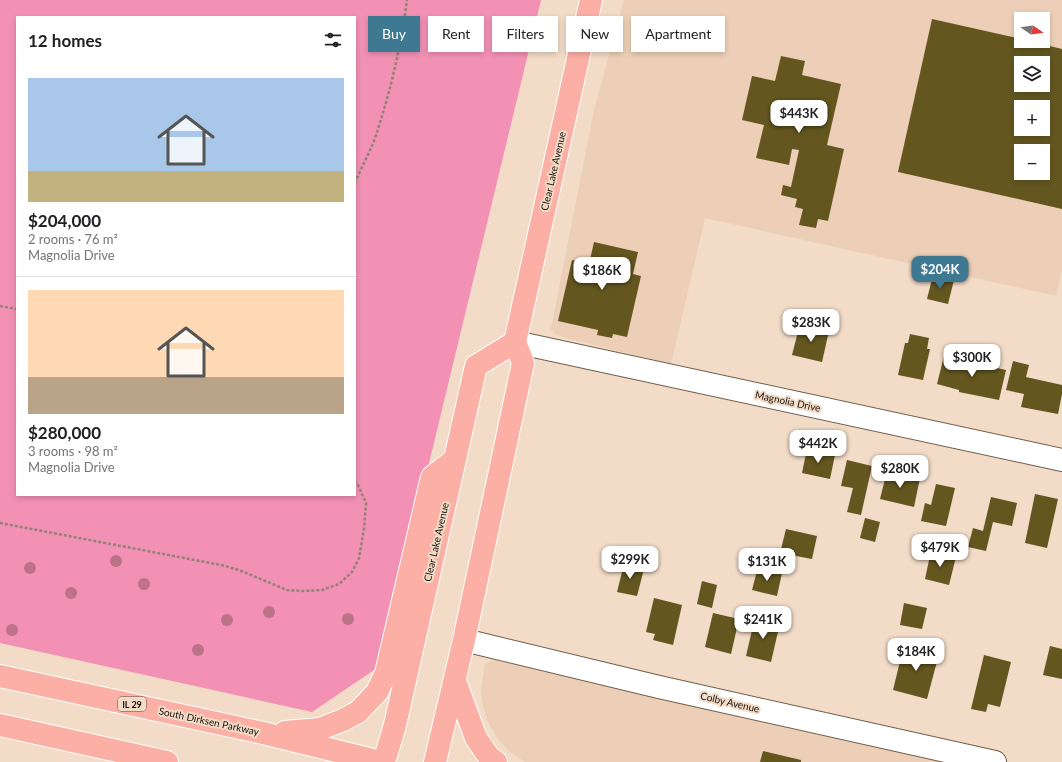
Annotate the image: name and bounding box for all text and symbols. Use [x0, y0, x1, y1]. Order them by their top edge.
north arrow [1014, 12, 1050, 48]
map controls [1014, 12, 1050, 180]
chip: Buy [368, 16, 420, 52]
chip: Rent [428, 16, 484, 52]
chip: Filters [492, 16, 558, 52]
chip: New [566, 16, 623, 52]
chip: Apartment [631, 16, 725, 52]
icon: filters [322, 29, 344, 51]
text: 12 homes [28, 30, 102, 51]
button: layers [1014, 56, 1050, 92]
pin: $443K [771, 100, 827, 134]
button: + [1014, 100, 1050, 136]
icon: home [150, 104, 222, 176]
text: $443K [779, 105, 819, 121]
street label: Clear Lake Avenue [538, 130, 568, 212]
button: − [1014, 144, 1050, 180]
text: $204,000 [28, 210, 101, 231]
text: 2 rooms · 76 m² [28, 231, 118, 247]
text: Magnolia Drive [28, 247, 115, 263]
pin: $204K [912, 256, 968, 290]
pin: $186K [574, 257, 630, 291]
text: $204K [920, 261, 960, 277]
text: $186K [582, 262, 622, 278]
pin: $283K [783, 309, 839, 343]
text: $283K [791, 314, 831, 330]
icon: home [150, 316, 222, 388]
pin: $300K [944, 344, 1000, 378]
text: $300K [952, 349, 992, 365]
street label: Magnolia Drive [754, 388, 822, 414]
text: $280,000 [28, 422, 101, 443]
pin: $442K [790, 430, 846, 464]
text: $442K [798, 435, 838, 451]
text: 3 rooms · 98 m² [28, 443, 118, 459]
pin: $280K [872, 455, 928, 489]
text: Magnolia Drive [28, 459, 115, 475]
text: $280K [880, 460, 920, 476]
street label: Clear Lake Avenue [421, 501, 451, 583]
pin: $479K [912, 534, 968, 568]
text: $479K [920, 539, 960, 555]
pin: $299K [602, 546, 658, 580]
pin: $131K [739, 548, 795, 582]
text: $299K [610, 551, 650, 567]
text: $131K [747, 553, 787, 569]
pin: $241K [735, 606, 791, 640]
text: $241K [743, 611, 783, 627]
pin: $184K [888, 638, 944, 672]
text: $184K [896, 643, 936, 659]
street label: Colby Avenue [699, 689, 761, 715]
road number: IL 29 [118, 697, 146, 711]
street label: South Dirksen Parkway [158, 705, 261, 738]

